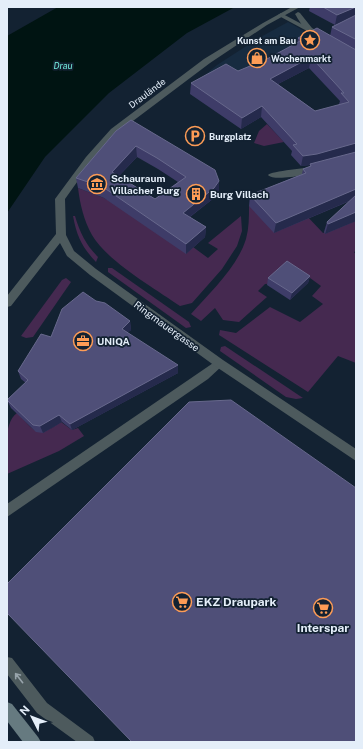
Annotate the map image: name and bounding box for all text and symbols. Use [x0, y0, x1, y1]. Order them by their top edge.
place icon: Kunst am Bau [299, 29, 321, 51]
place label: Kunst am Bau [237, 35, 296, 46]
shop icon: Wochenmarkt [246, 47, 268, 69]
place label: Wochenmarkt [271, 53, 331, 64]
water label: Drau [53, 60, 73, 71]
street label: Draulände [126, 76, 168, 110]
parking icon: Burgplatz [184, 125, 206, 147]
place label: Burgplatz [209, 131, 252, 142]
place label: Schauraum Villacher Burg [111, 172, 180, 196]
museum icon: Schauraum Villacher Burg [86, 173, 108, 195]
building icon: Burg Villach [185, 183, 207, 205]
place label: Burg Villach [210, 188, 268, 200]
street label: Ringmauergasse [132, 298, 202, 354]
office icon: UNIQA [72, 330, 94, 352]
place label: UNIQA [97, 335, 130, 347]
supermarket icon: EKZ Draupark [171, 591, 193, 613]
place label: EKZ Draupark [196, 595, 276, 609]
supermarket icon: Interspar [312, 597, 334, 619]
place label: Interspar [297, 621, 349, 635]
one-way arrow [15, 673, 23, 684]
north arrow [12, 697, 52, 737]
text: N [17, 703, 32, 718]

